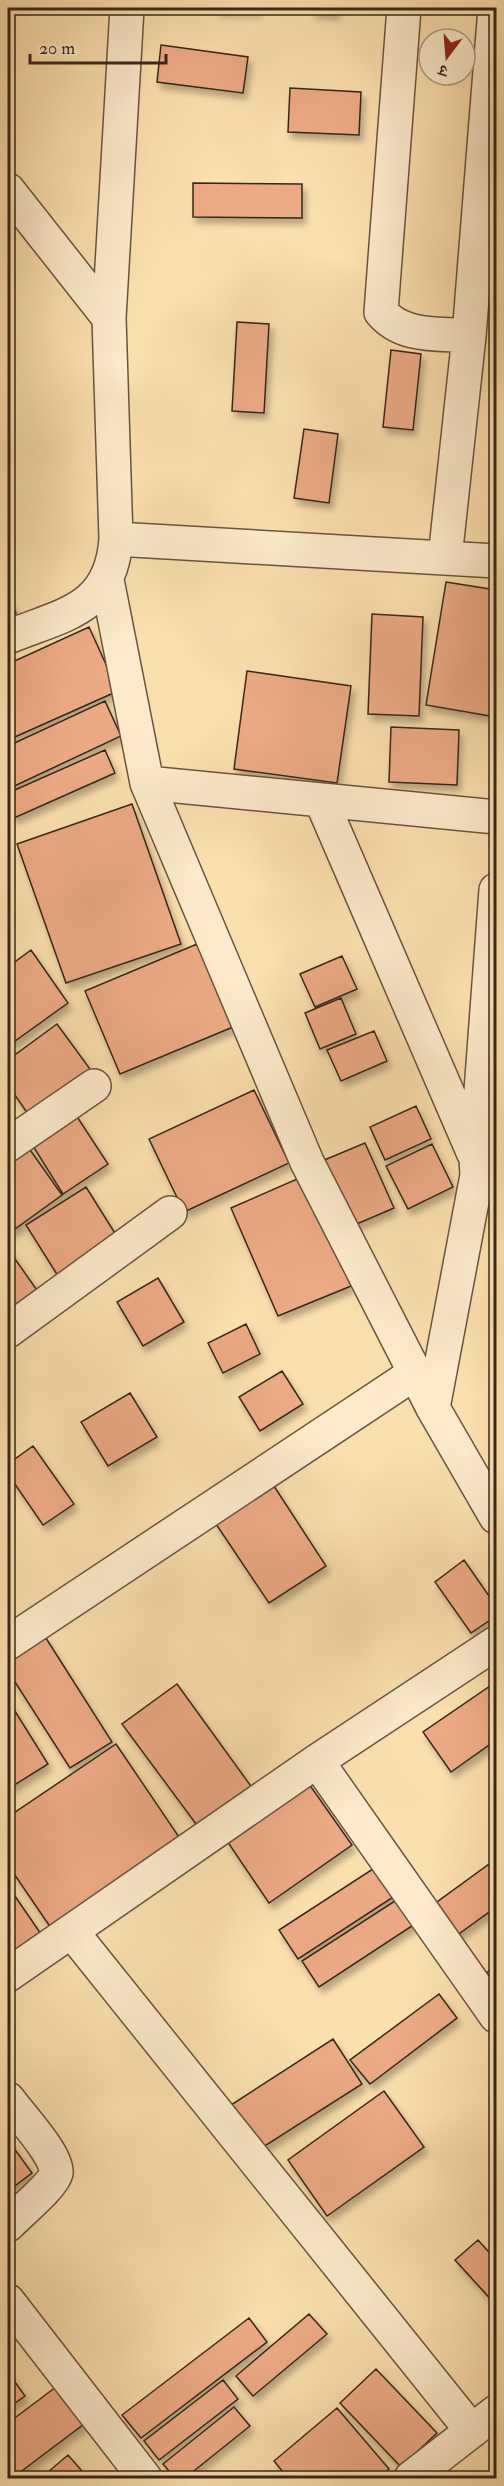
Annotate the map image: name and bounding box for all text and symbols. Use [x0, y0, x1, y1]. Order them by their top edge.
scale bar [30, 27, 166, 65]
north arrow [417, 27, 477, 87]
text: 20 m [39, 37, 75, 60]
text: उ [435, 59, 451, 81]

